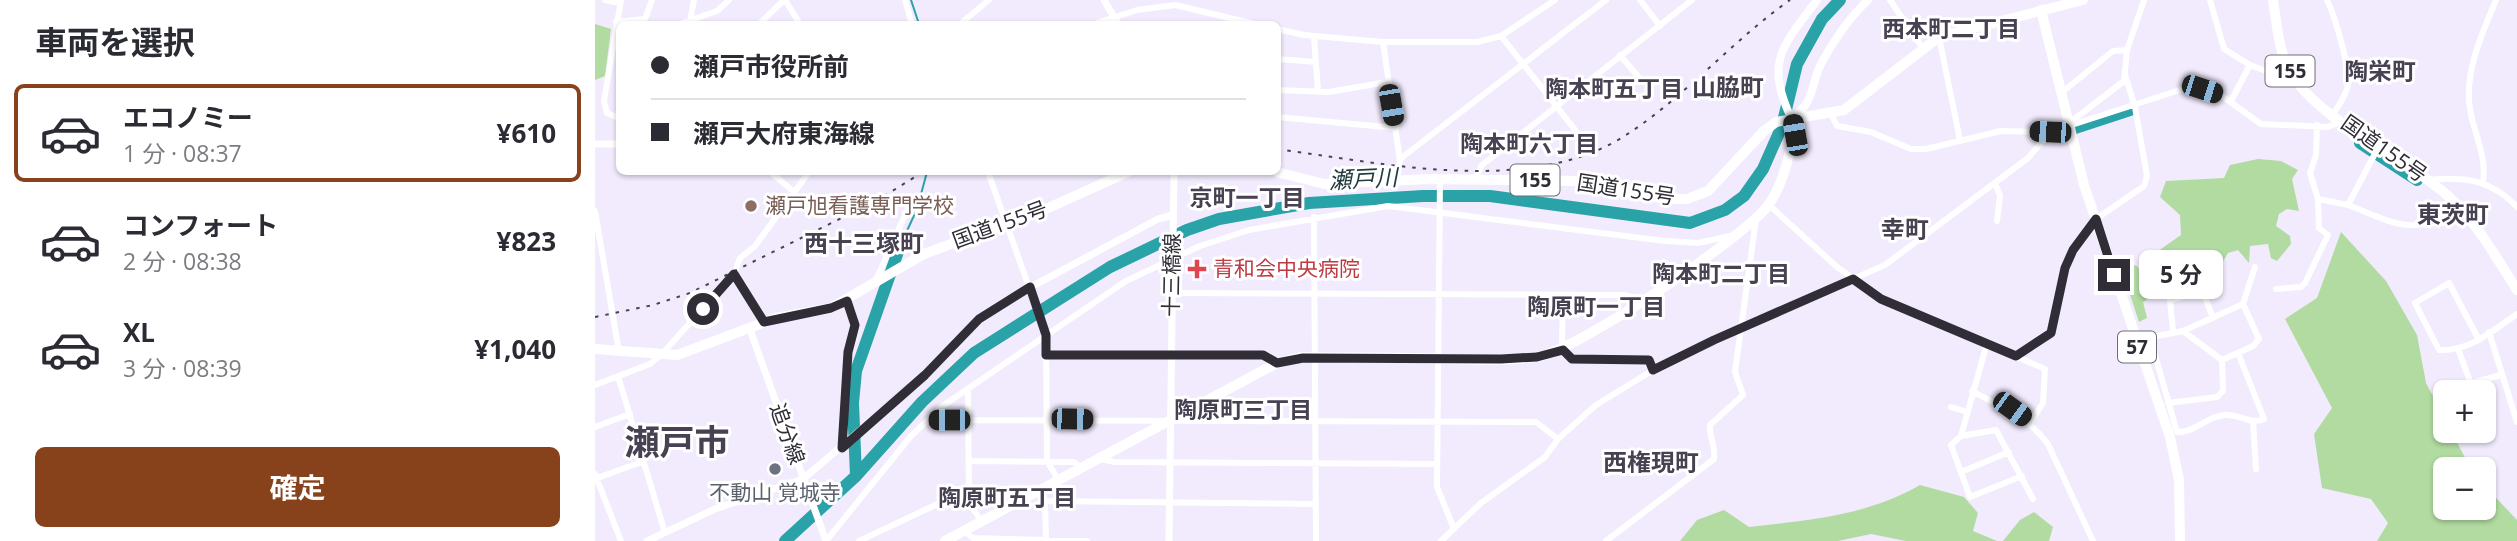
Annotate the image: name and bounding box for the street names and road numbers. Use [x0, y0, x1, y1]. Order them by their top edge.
road number: 155 [2265, 55, 2315, 86]
street label: 国道155号 [2336, 108, 2433, 188]
road number: 155 [1511, 164, 1559, 196]
street label: 国道155号 [1575, 167, 1677, 211]
street label: 国道155号 [948, 194, 1051, 254]
street label: 十三橋線 [1156, 233, 1186, 317]
road number: 57 [2118, 332, 2156, 362]
street label: 追分線 [764, 399, 812, 468]

